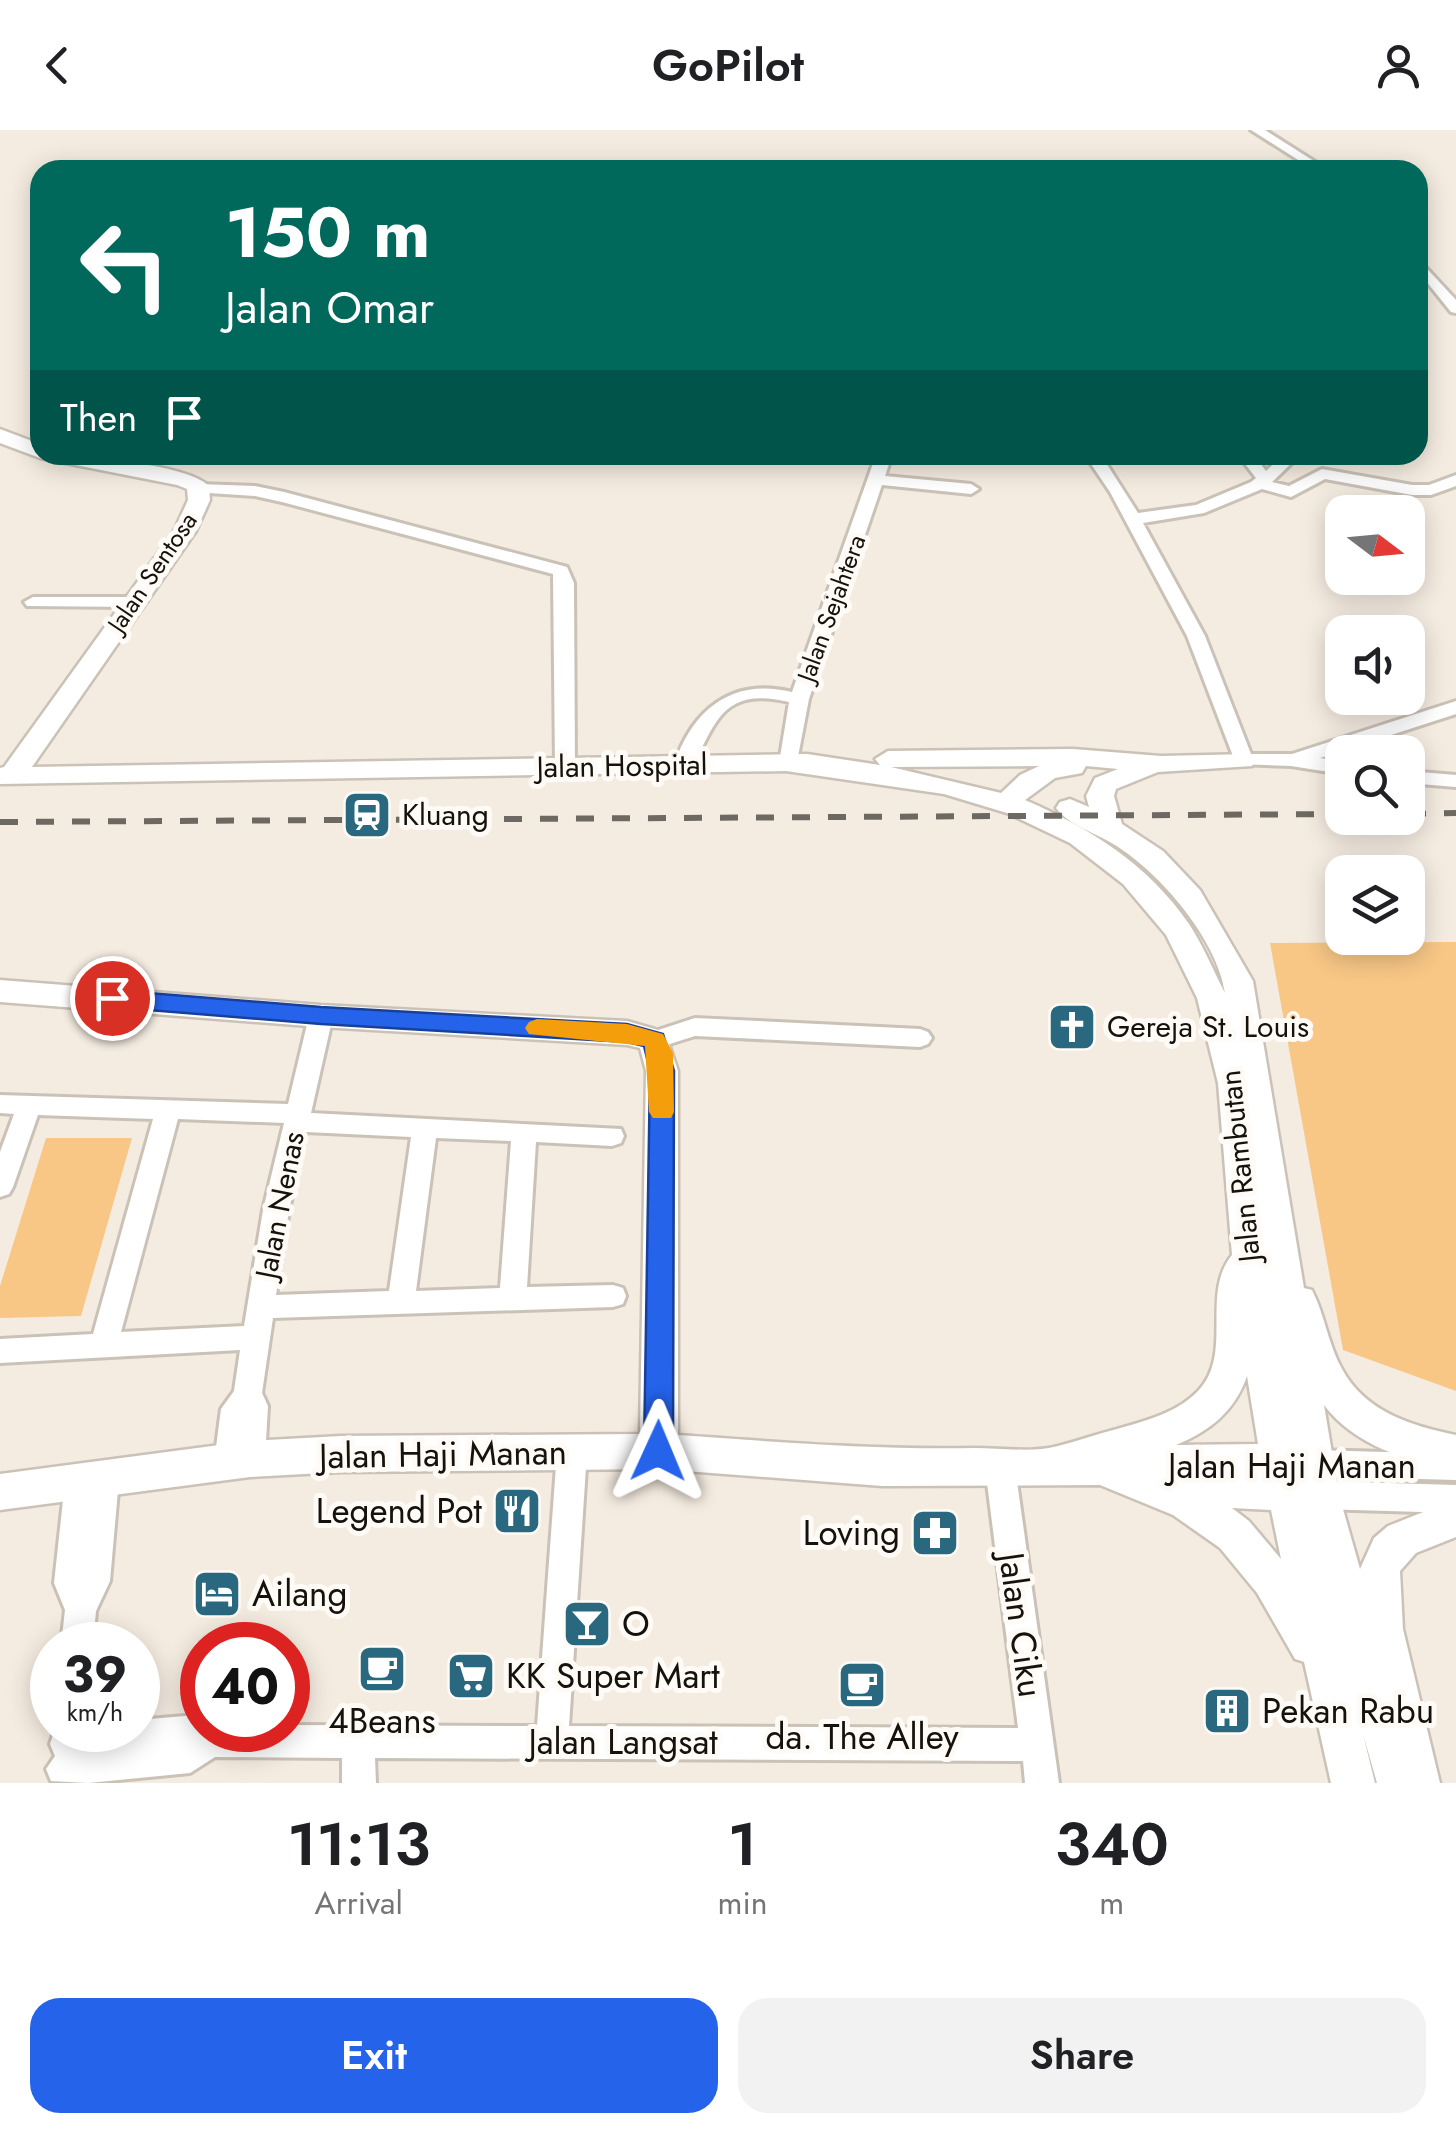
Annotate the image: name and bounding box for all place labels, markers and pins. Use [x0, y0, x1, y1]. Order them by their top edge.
station icon: Kluang [341, 789, 393, 841]
place label: Kluang [402, 793, 489, 836]
pin [70, 956, 155, 1041]
church icon: Gereja St. Louis [1046, 1001, 1098, 1053]
place label: Gereja St. Louis [1107, 1005, 1309, 1048]
restaurant icon: Legend Pot [491, 1485, 543, 1537]
place label: Legend Pot [316, 1486, 483, 1536]
pharmacy icon: Loving [909, 1507, 961, 1559]
place label: Loving [803, 1508, 900, 1558]
hotel icon: Ailang [191, 1568, 243, 1620]
place label: Ailang [252, 1569, 347, 1619]
bar icon: O [561, 1598, 613, 1650]
place label: O [622, 1599, 650, 1649]
cafe icon: 4Beans [356, 1643, 408, 1695]
supermarket icon: KK Super Mart [445, 1650, 497, 1702]
place label: KK Super Mart [506, 1651, 720, 1701]
cafe icon: da. The Alley [836, 1659, 888, 1711]
building icon: Pekan Rabu [1201, 1685, 1253, 1737]
place label: Pekan Rabu [1262, 1686, 1434, 1736]
place label: 4Beans [328, 1696, 436, 1746]
place label: da. The Alley [765, 1712, 959, 1762]

